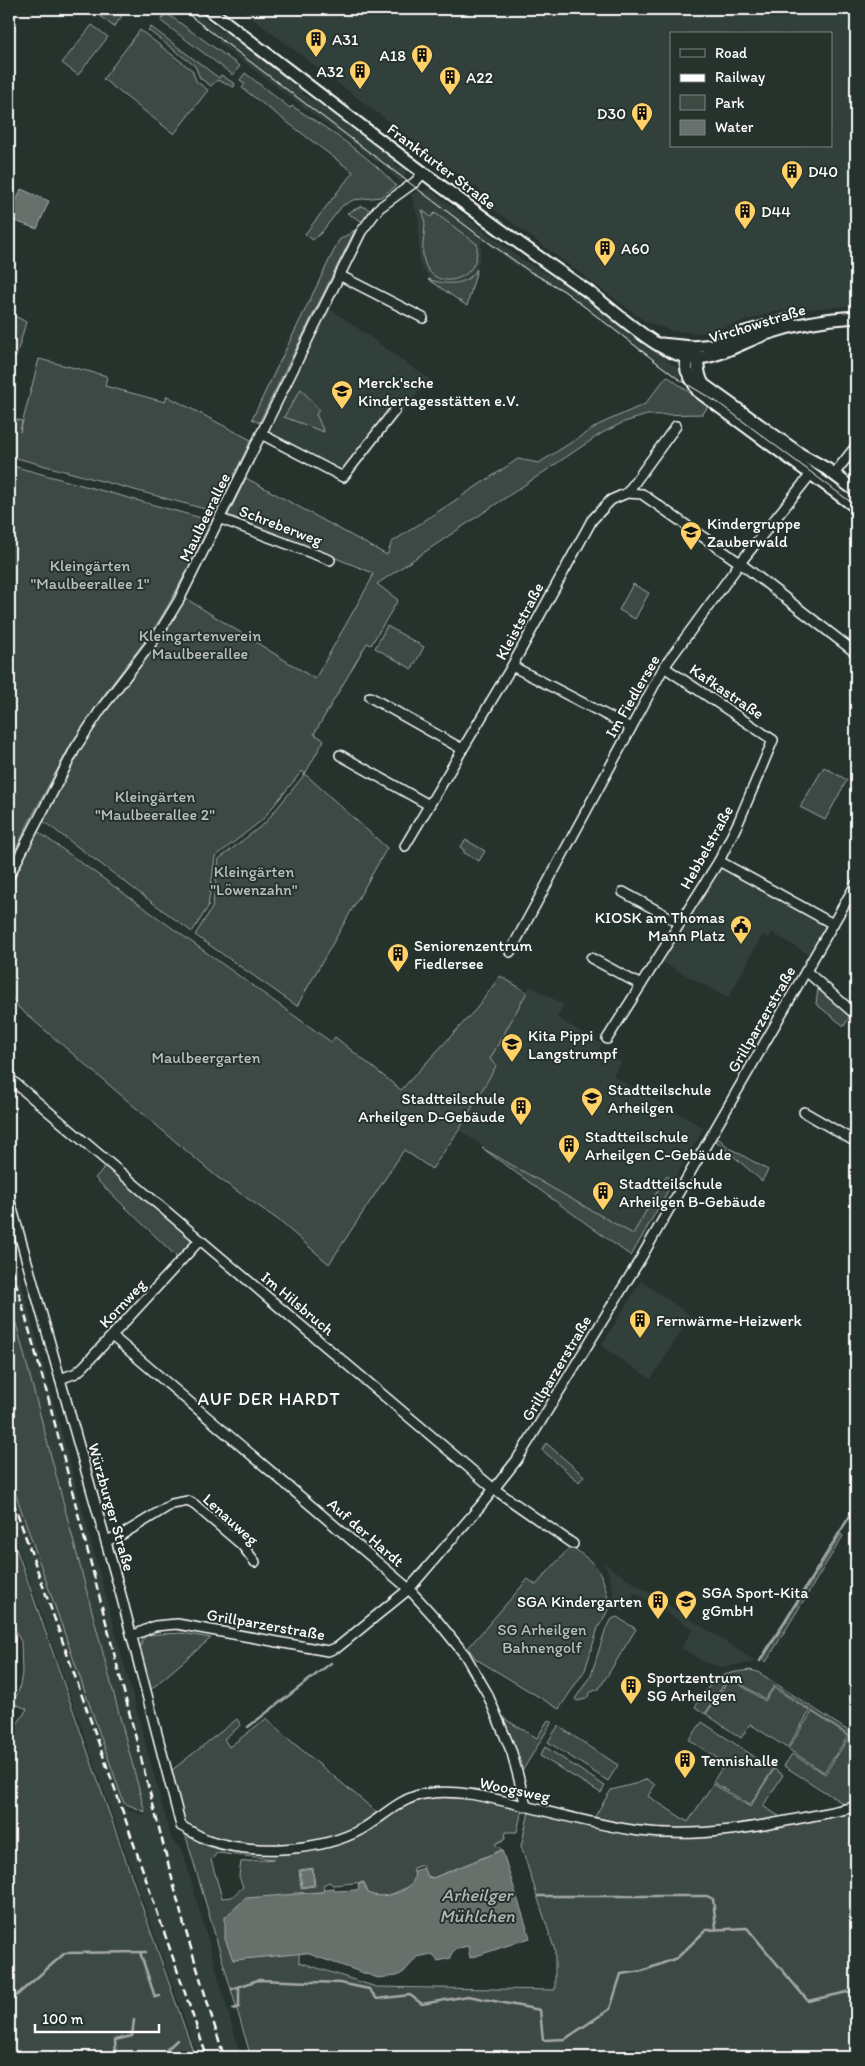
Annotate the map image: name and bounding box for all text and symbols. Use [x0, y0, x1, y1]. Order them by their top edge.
building icon: A31 [304, 27, 328, 58]
place label: A31 [332, 30, 359, 49]
legend [670, 32, 832, 148]
building icon: A18 [410, 43, 434, 74]
text: Road [715, 44, 748, 62]
place label: A18 [380, 46, 406, 65]
building icon: A32 [348, 59, 372, 90]
place label: A32 [317, 62, 345, 81]
building icon: A22 [438, 65, 462, 96]
place label: A22 [466, 68, 494, 87]
text: Railway [715, 68, 765, 86]
text: Park [715, 94, 745, 112]
building icon: D30 [630, 101, 654, 132]
place label: D30 [597, 104, 626, 123]
text: Water [715, 118, 754, 136]
street label: Frankfurter Straße [384, 119, 500, 213]
building icon: D40 [780, 159, 804, 190]
place label: D40 [808, 162, 838, 181]
building icon: D44 [733, 199, 757, 230]
place label: D44 [761, 202, 791, 221]
building icon: A60 [593, 236, 617, 267]
place label: A60 [621, 239, 650, 258]
street label: Virchowstraße [707, 300, 808, 347]
place label: Merck'sche Kindertagesstätten e.V. [358, 373, 519, 410]
school or university icon: Merck'sche Kindertagesstätten e.V. [330, 379, 354, 410]
street label: Maulbeerallee [175, 470, 234, 565]
street label: Schreberweg [237, 501, 326, 550]
place label: Kindergruppe Zauberwald [707, 514, 801, 551]
school or university icon: Kindergruppe Zauberwald [679, 520, 703, 551]
park label: Kleingärten "Maulbeerallee 1" [30, 556, 150, 593]
street label: Kleiststraße [491, 579, 548, 663]
park label: Kleingartenverein Maulbeerallee [139, 626, 261, 663]
street label: Im Fiedlersee [601, 651, 664, 741]
street label: Kafkastraße [686, 660, 767, 723]
park label: Kleingärten "Maulbeerallee 2" [95, 787, 215, 824]
street label: Hebbelstraße [676, 802, 737, 892]
park label: Kleingärten "Löwenzahn" [210, 862, 298, 899]
place label: KIOSK am Thomas Mann Platz [595, 908, 726, 945]
public building icon: KIOSK am Thomas Mann Platz [729, 914, 753, 945]
place label: Seniorenzentrum Fiedlersee [414, 936, 532, 973]
building icon: Seniorenzentrum Fiedlersee [386, 942, 410, 973]
street label: Grillparzerstraße [723, 963, 800, 1076]
place label: Kita Pippi Langstrumpf [528, 1026, 618, 1063]
school or university icon: Kita Pippi Langstrumpf [500, 1032, 524, 1063]
park label: Maulbeergarten [151, 1048, 261, 1067]
place label: Stadtteilschule Arheilgen [608, 1080, 711, 1117]
school or university icon: Stadtteilschule Arheilgen [580, 1086, 604, 1117]
place label: Stadtteilschule Arheilgen D-Gebäude [358, 1089, 505, 1126]
building icon: Stadtteilschule Arheilgen D-Gebäude [509, 1095, 533, 1126]
place label: Stadtteilschule Arheilgen C-Gebäude [585, 1127, 732, 1164]
building icon: Stadtteilschule Arheilgen C-Gebäude [557, 1133, 581, 1164]
place label: Stadtteilschule Arheilgen B-Gebäude [619, 1174, 766, 1211]
building icon: Stadtteilschule Arheilgen B-Gebäude [591, 1180, 615, 1211]
street label: Im Hilsbruch [257, 1267, 338, 1340]
street label: Kornweg [95, 1274, 150, 1332]
building icon: Fernwärme-Heizwerk [628, 1308, 652, 1339]
place label: Fernwärme-Heizwerk [656, 1311, 802, 1330]
street label: Grillparzerstraße [517, 1312, 595, 1424]
district label: AUF DER HARDT [198, 1388, 340, 1410]
street label: Würzburger Straße [84, 1441, 139, 1573]
street label: Lenauweg [199, 1489, 263, 1550]
street label: Auf der Hardt [324, 1494, 408, 1571]
place label: SGA Sport-Kita gGmbH [702, 1583, 809, 1620]
building icon: SGA Kindergarten [646, 1589, 670, 1620]
school or university icon: SGA Sport-Kita gGmbH [674, 1589, 698, 1620]
place label: SGA Kindergarten [517, 1592, 642, 1611]
street label: Grillparzerstraße [205, 1605, 326, 1644]
park label: SG Arheilgen Bahnengolf [497, 1620, 587, 1657]
place label: Sportzentrum SG Arheilgen [647, 1668, 743, 1705]
building icon: Sportzentrum SG Arheilgen [619, 1674, 643, 1705]
building icon: Tennishalle [673, 1748, 697, 1779]
place label: Tennishalle [701, 1751, 779, 1770]
street label: Woogsweg [478, 1773, 553, 1806]
water label: Arheilger Mühlchen [439, 1884, 515, 1927]
scale bar [35, 2001, 159, 2033]
text: 100 m [42, 2010, 84, 2028]

